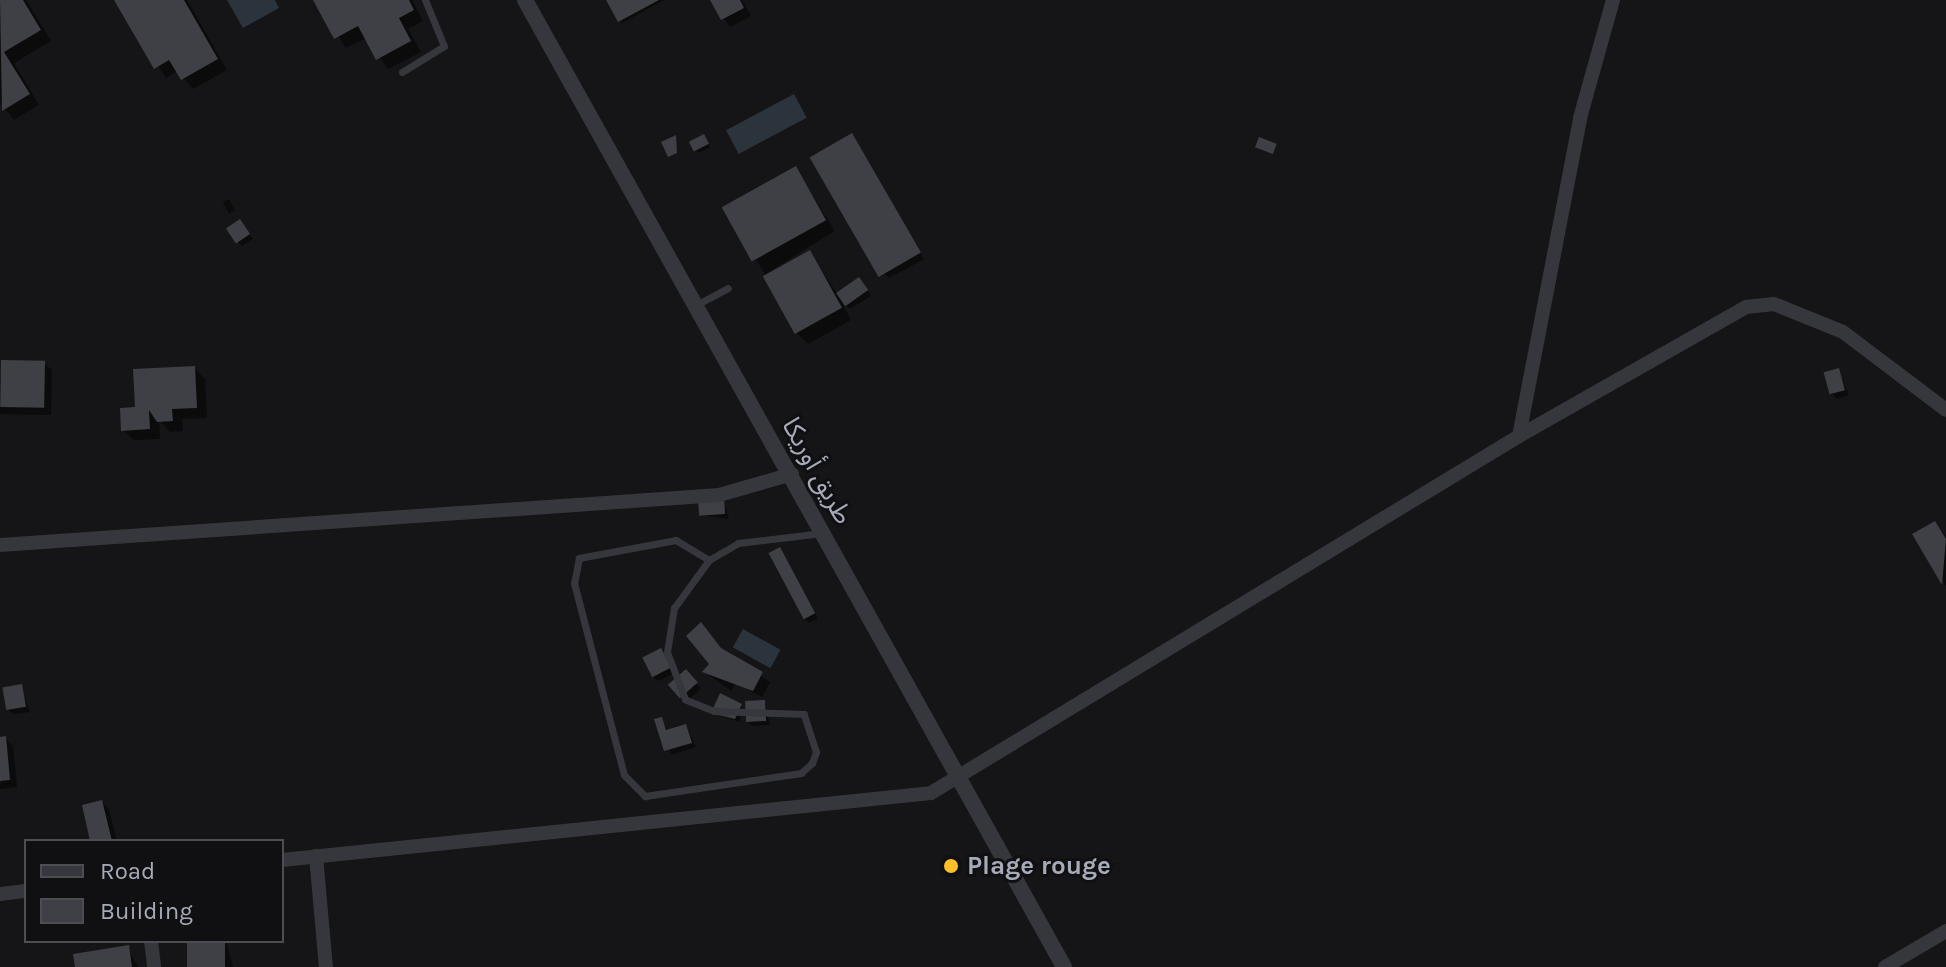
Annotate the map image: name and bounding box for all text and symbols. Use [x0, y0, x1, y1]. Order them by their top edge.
street label: طريق أوريكا [775, 412, 859, 530]
legend [24, 839, 284, 943]
place label: Plage rouge [967, 850, 1111, 882]
text: Road [100, 857, 155, 885]
marker: Plage rouge [942, 857, 960, 875]
text: Building [100, 897, 193, 925]

